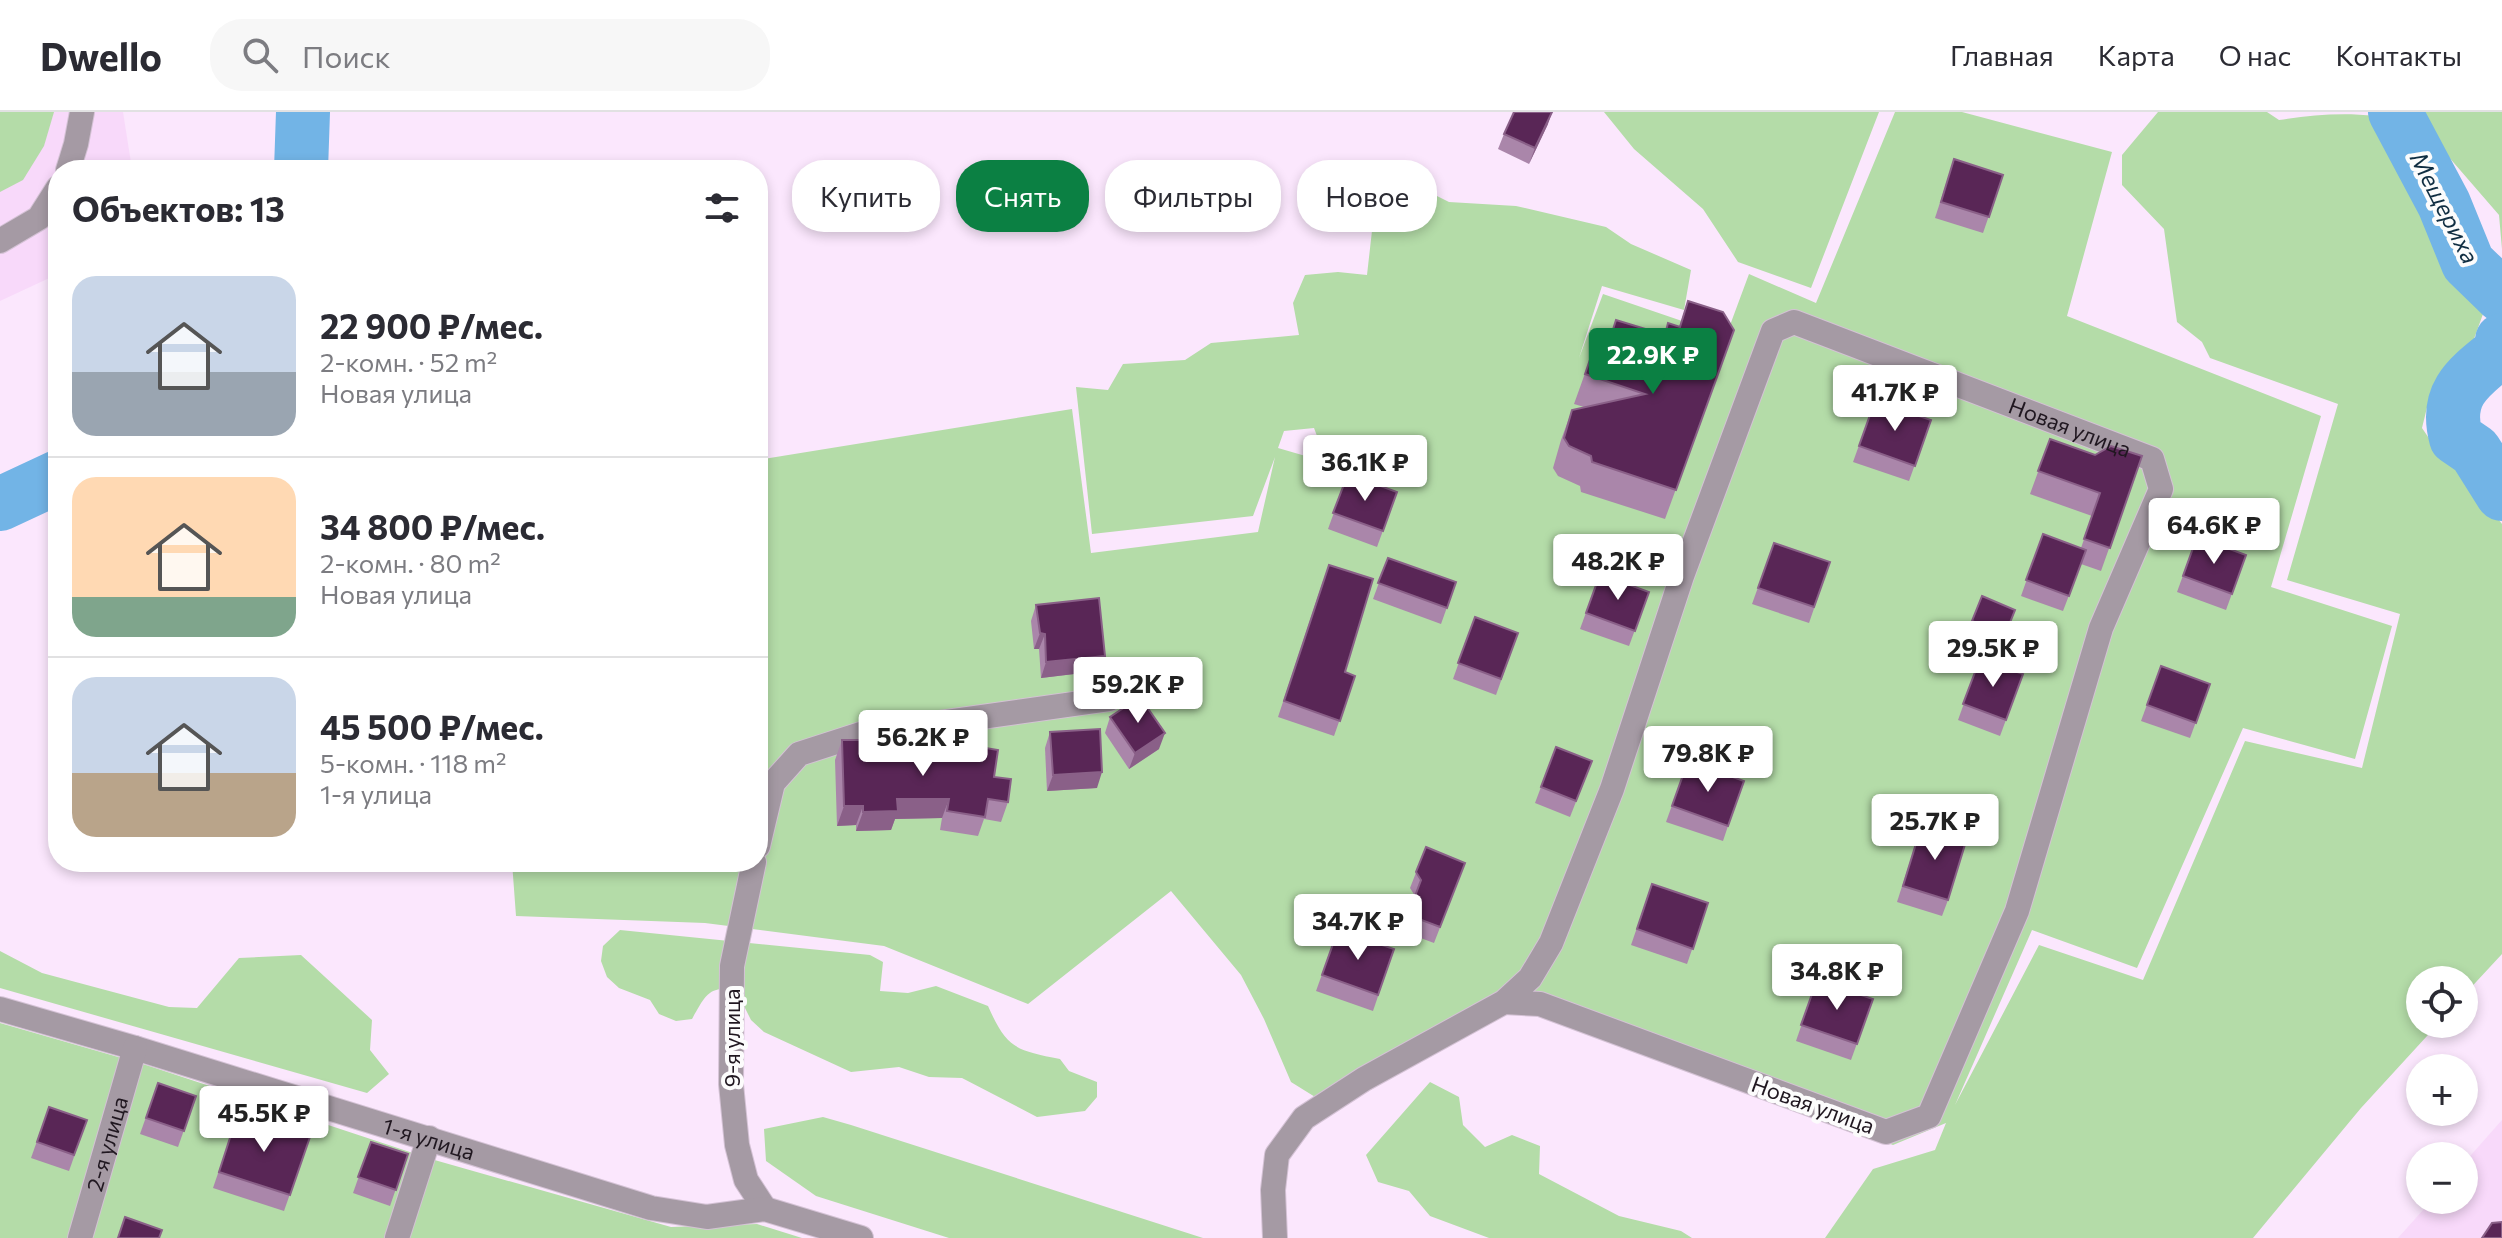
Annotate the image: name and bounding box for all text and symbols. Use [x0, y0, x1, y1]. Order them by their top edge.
search box [210, 19, 770, 91]
text: Dwello [40, 32, 162, 79]
icon: search [238, 33, 282, 77]
text: Поиск [302, 37, 390, 74]
text: Главная [1950, 38, 2054, 72]
text: Карта [2098, 38, 2175, 72]
text: О нас [2219, 38, 2291, 72]
text: Контакты [2335, 38, 2462, 72]
water label: Мещериха [2405, 147, 2486, 268]
chip: Купить [792, 160, 940, 232]
chip: Снять [956, 160, 1089, 232]
chip: Фильтры [1105, 160, 1281, 232]
chip: Новое [1297, 160, 1437, 232]
icon: filters [700, 186, 744, 230]
text: Объектов: 13 [72, 187, 285, 229]
text: 22 900 ₽/мес. [320, 304, 543, 346]
icon: home [136, 308, 232, 404]
pin: 22.9K ₽ [1579, 328, 1727, 396]
text: 22.9K ₽ [1607, 338, 1699, 369]
text: 2-комн. · 52 m² [320, 346, 497, 377]
pin: 41.7K ₽ [1821, 365, 1969, 433]
text: 41.7K ₽ [1851, 375, 1939, 406]
text: Новая улица [320, 377, 472, 408]
street label: Новая улица [2005, 391, 2135, 463]
pin: 36.1K ₽ [1291, 435, 1439, 503]
text: 36.1K ₽ [1321, 445, 1409, 476]
pin: 64.6K ₽ [2140, 498, 2288, 566]
text: 34 800 ₽/мес. [320, 505, 545, 547]
text: 64.6K ₽ [2167, 508, 2261, 539]
icon: home [136, 509, 232, 605]
pin: 48.2K ₽ [1544, 534, 1692, 602]
text: 48.2K ₽ [1571, 544, 1665, 575]
text: 2-комн. · 80 m² [320, 547, 501, 578]
text: Новая улица [320, 578, 472, 609]
pin: 29.5K ₽ [1919, 621, 2067, 689]
text: 29.5K ₽ [1947, 631, 2039, 662]
pin: 59.2K ₽ [1064, 657, 1212, 725]
text: 59.2K ₽ [1092, 667, 1184, 698]
text: 45 500 ₽/мес. [320, 705, 544, 747]
icon: home [136, 709, 232, 805]
pin: 56.2K ₽ [849, 710, 997, 778]
text: 56.2K ₽ [877, 720, 969, 751]
pin: 79.8K ₽ [1634, 726, 1782, 794]
text: 79.8K ₽ [1662, 736, 1754, 767]
text: 5-комн. · 118 m² [320, 747, 506, 778]
text: 1-я улица [320, 778, 432, 809]
pin: 25.7K ₽ [1861, 794, 2009, 862]
text: 25.7K ₽ [1890, 804, 1980, 835]
pin: 34.7K ₽ [1284, 894, 1432, 962]
text: 34.7K ₽ [1312, 904, 1404, 935]
pin: 34.8K ₽ [1763, 944, 1911, 1012]
text: 34.8K ₽ [1790, 954, 1884, 985]
map controls [2406, 966, 2478, 1214]
button: locate [2406, 966, 2478, 1038]
street label: 9-я улица [718, 989, 745, 1087]
button: + [2406, 1054, 2478, 1126]
street label: Новая улица [1748, 1070, 1878, 1139]
pin: 45.5K ₽ [190, 1086, 338, 1154]
street label: 2-я улица [80, 1093, 133, 1194]
text: 45.5K ₽ [217, 1096, 311, 1127]
street label: 1-я улица [380, 1112, 478, 1166]
button: − [2406, 1142, 2478, 1214]

